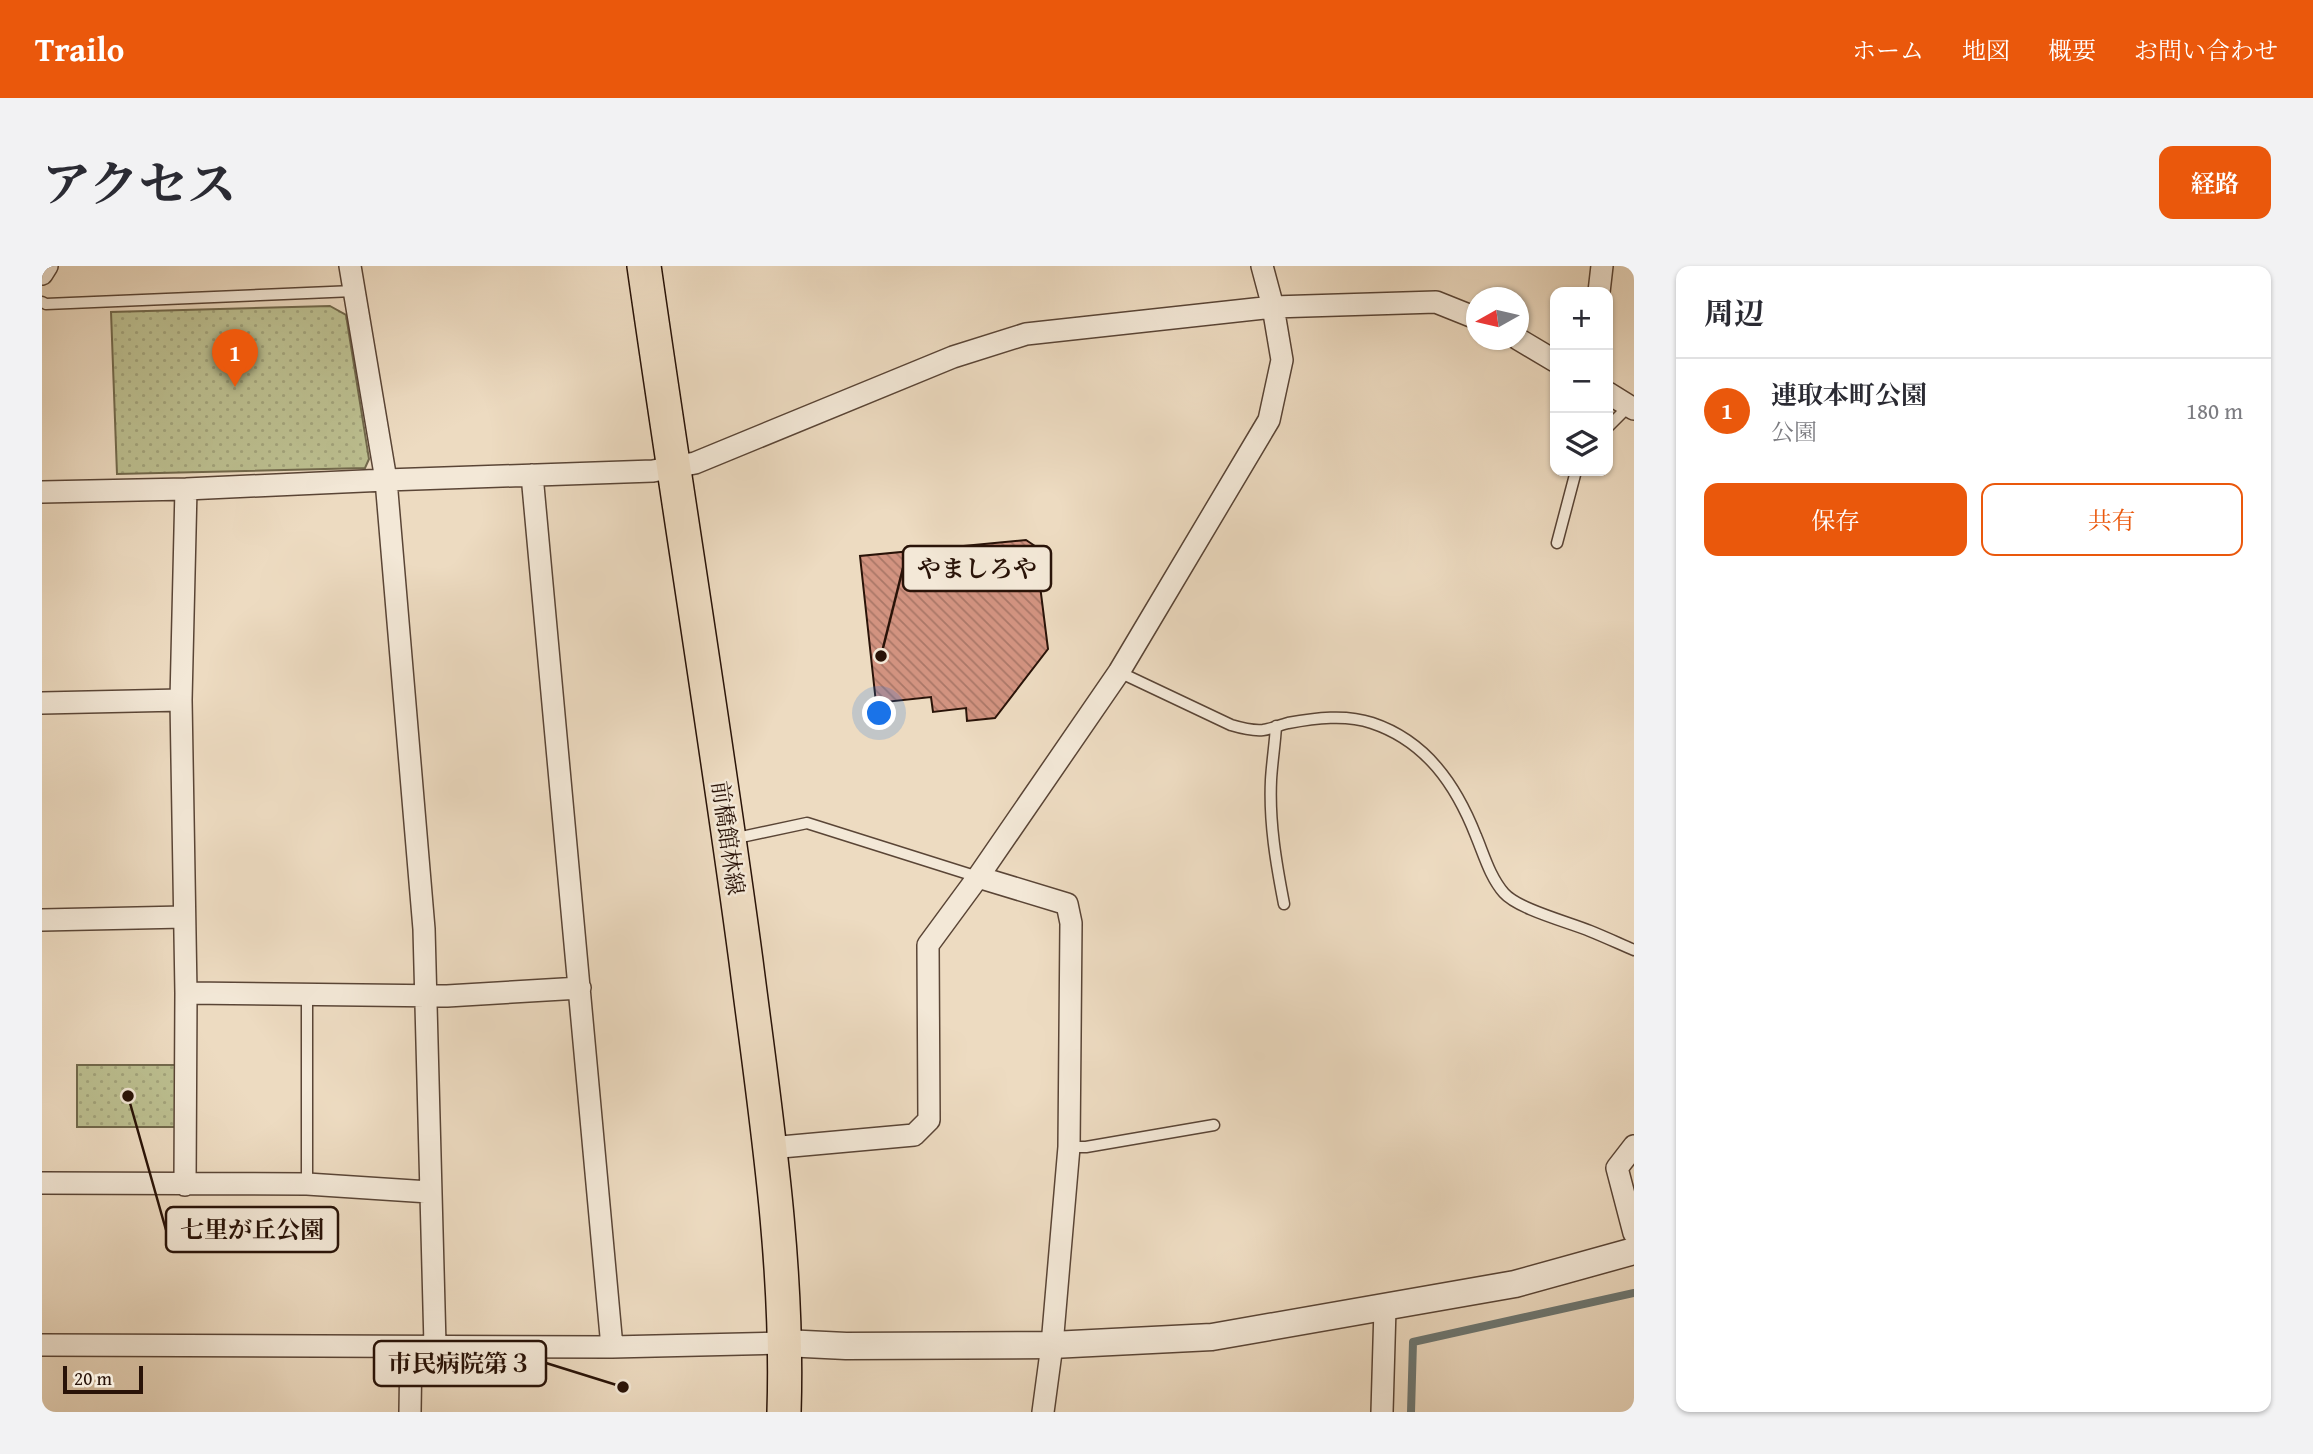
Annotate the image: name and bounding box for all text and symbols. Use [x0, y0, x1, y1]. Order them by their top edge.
text: Trailo [35, 25, 124, 73]
text: ホーム [1852, 33, 1924, 68]
text: 地図 [1962, 33, 2010, 68]
text: 概要 [2048, 33, 2096, 68]
text: お問い合わせ [2134, 33, 2278, 68]
button: 経路 [2159, 146, 2271, 219]
text: アクセス [42, 147, 237, 219]
north arrow [1466, 287, 1529, 350]
map controls [1550, 287, 1613, 476]
button: + [1550, 287, 1613, 350]
text: 周辺 [1704, 291, 1764, 335]
pin: 1 [212, 329, 258, 387]
button: − [1550, 350, 1613, 413]
text: 連取本町公園 [1771, 375, 1927, 414]
text: 1 [1721, 394, 1733, 427]
text: 180 m [2186, 394, 2243, 427]
button: layers [1550, 413, 1613, 476]
text: 公園 [1771, 415, 1817, 448]
button: 保存 [1704, 483, 1967, 556]
button: 共有 [1981, 483, 2243, 556]
callout: やましろや [903, 546, 1051, 591]
text: やましろや [917, 551, 1037, 586]
your location [862, 696, 896, 730]
street label: 前橋館林線 [704, 779, 753, 897]
callout: 七里が丘公園 [166, 1207, 338, 1252]
text: 七里が丘公園 [180, 1212, 324, 1247]
callout: 市民病院第３ [374, 1341, 546, 1386]
text: 市民病院第３ [388, 1346, 532, 1381]
scale bar [63, 1363, 144, 1395]
text: 20 m [74, 1364, 112, 1392]

